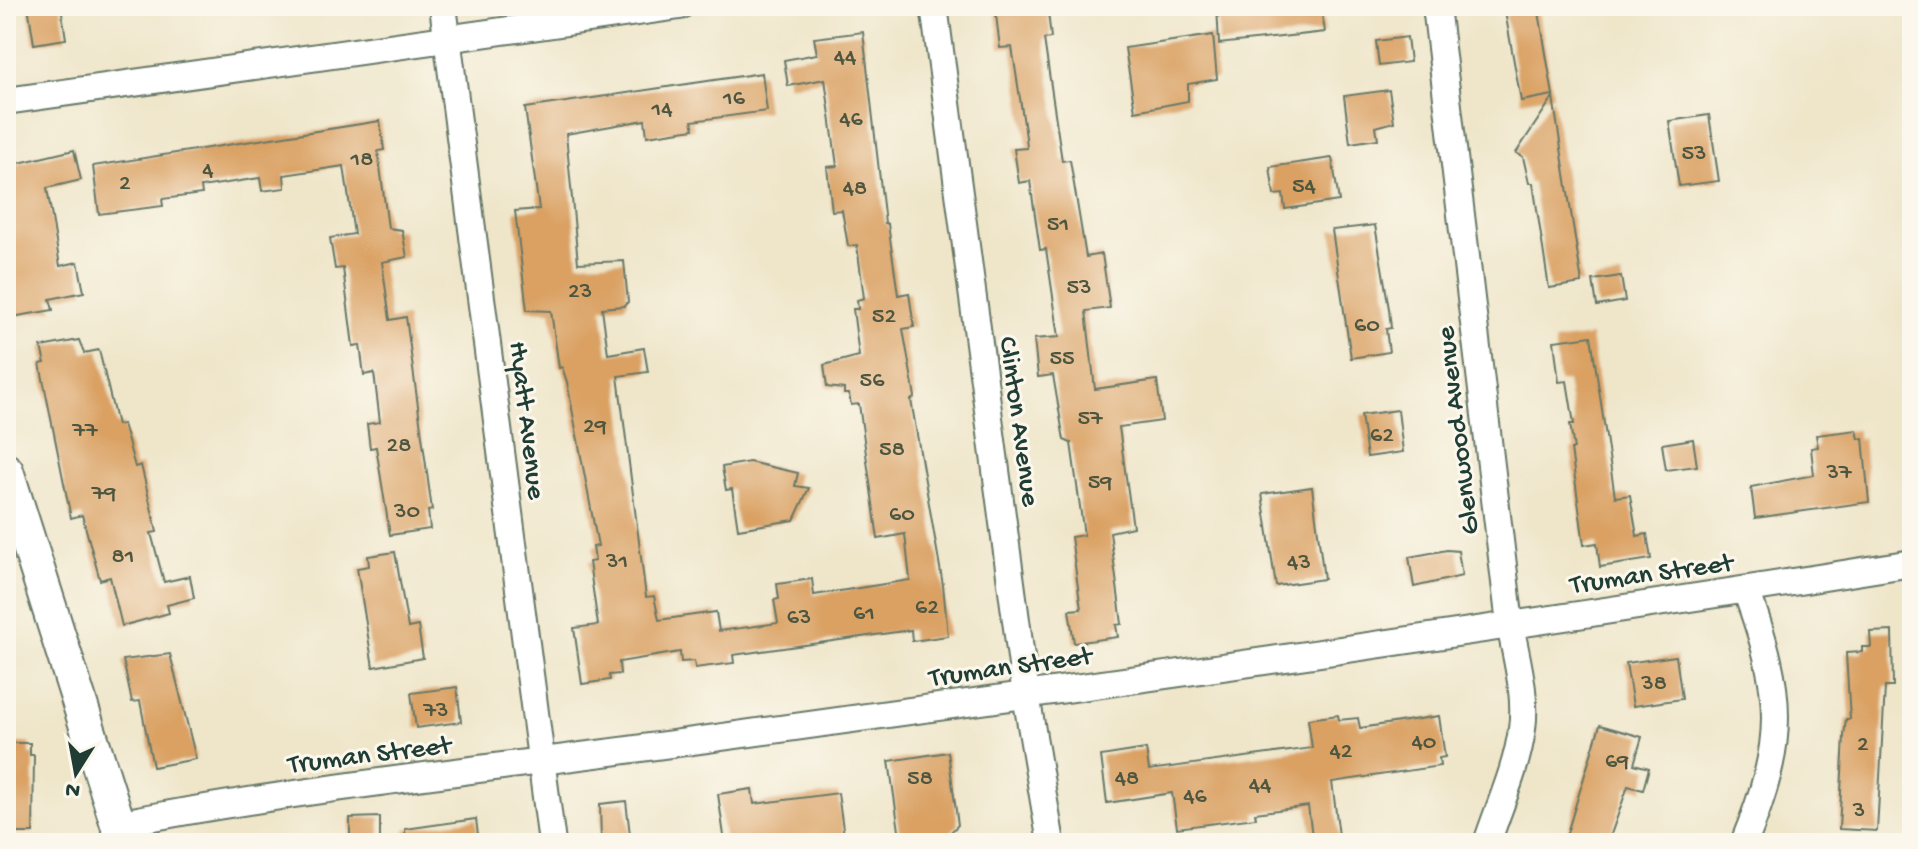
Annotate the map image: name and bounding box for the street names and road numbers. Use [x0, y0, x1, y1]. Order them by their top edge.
street label: Glenwood Avenue [1430, 324, 1489, 536]
street label: Clinton Avenue [989, 335, 1046, 509]
street label: Hyatt Avenue [499, 340, 552, 502]
street label: Truman Street [1566, 547, 1738, 603]
street label: Truman Street [925, 640, 1097, 696]
street label: Truman Street [284, 730, 455, 783]

